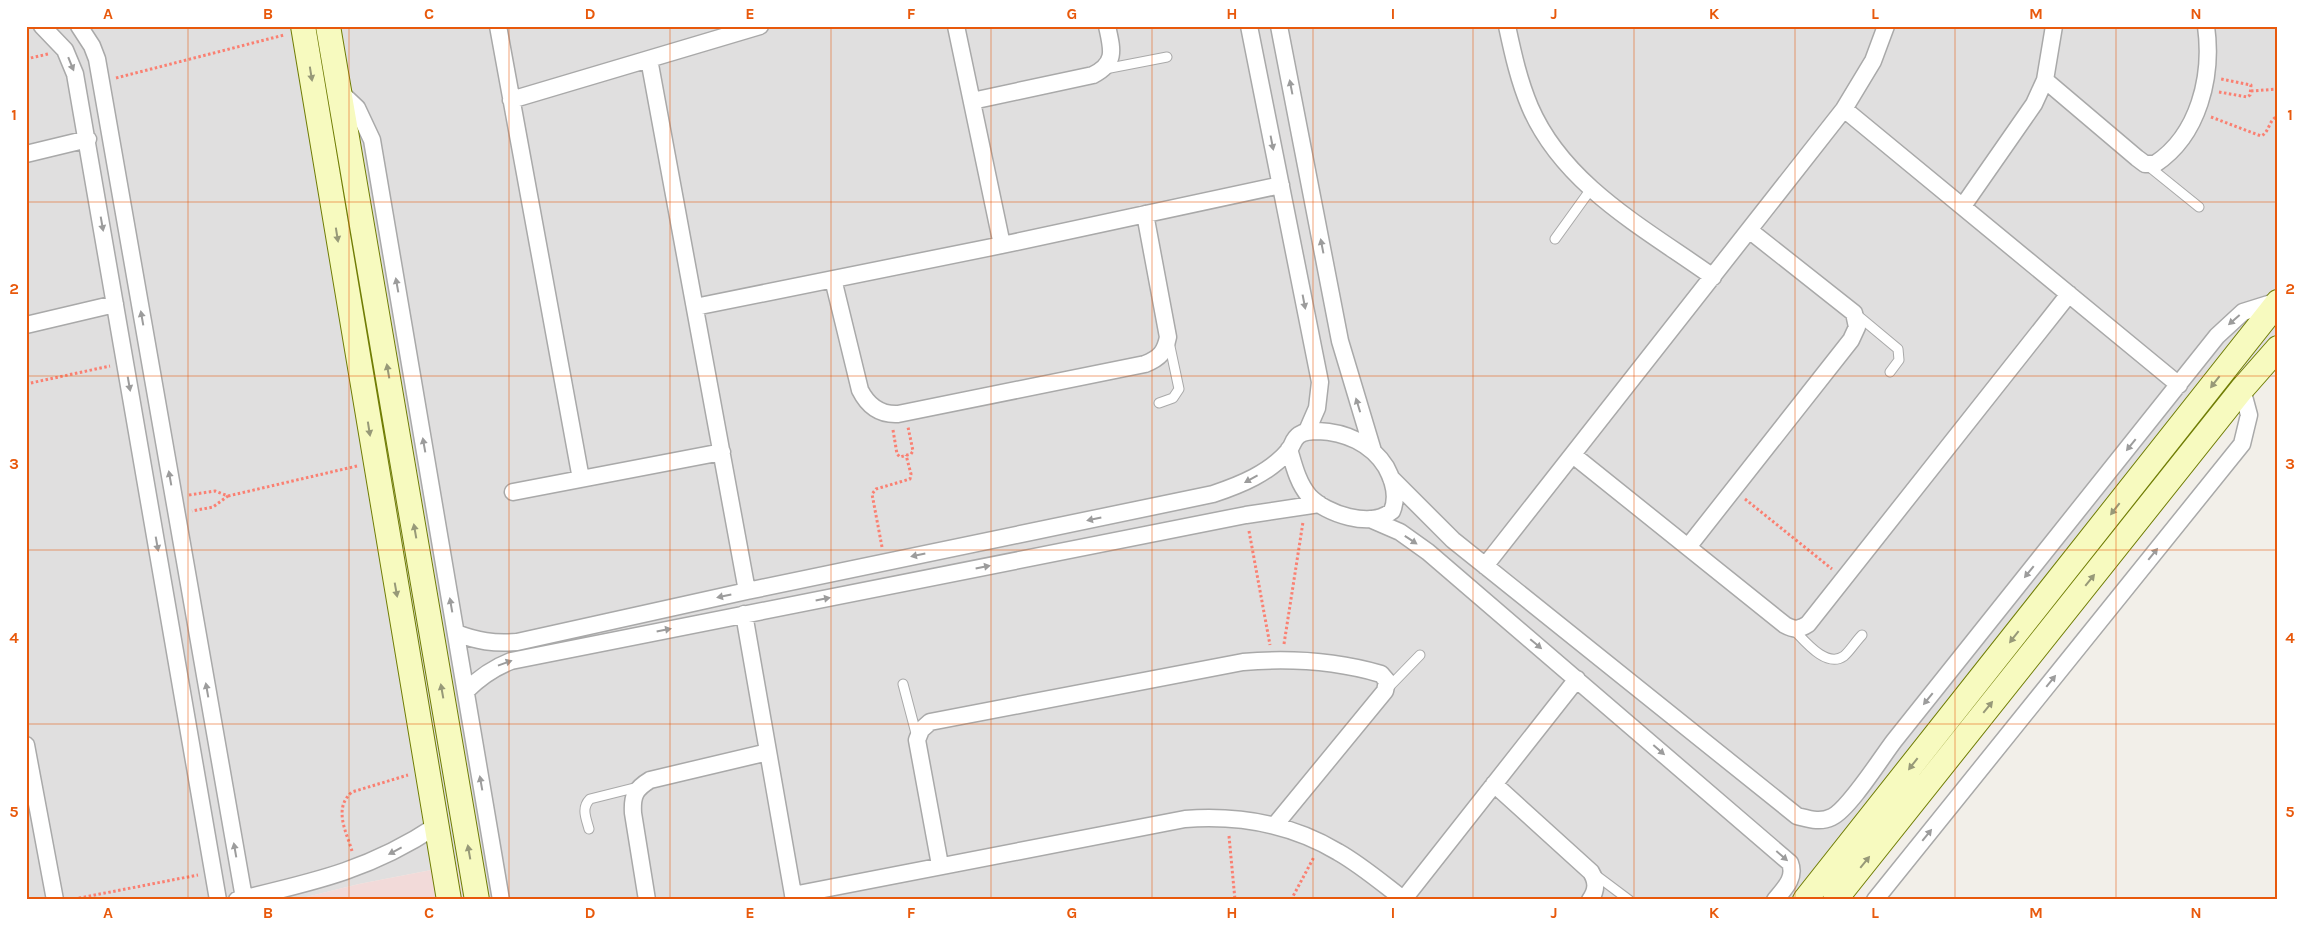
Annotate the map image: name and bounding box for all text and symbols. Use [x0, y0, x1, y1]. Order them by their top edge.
text: A [103, 4, 113, 23]
text: B [263, 4, 273, 23]
text: C [424, 4, 434, 23]
text: D [585, 4, 596, 23]
text: E [745, 4, 755, 23]
text: F [907, 4, 916, 23]
text: G [1067, 4, 1077, 23]
text: H [1226, 4, 1238, 23]
text: I [1391, 4, 1395, 23]
text: J [1550, 4, 1558, 23]
text: K [1709, 4, 1720, 23]
text: L [1871, 4, 1879, 23]
text: M [2029, 4, 2043, 23]
text: N [2190, 4, 2202, 23]
one-way arrow [68, 57, 76, 71]
one-way arrow [307, 67, 315, 83]
one-way arrow [1287, 79, 1295, 94]
text: 1 [11, 105, 17, 124]
text: 1 [2287, 105, 2293, 124]
one-way arrow [1269, 135, 1277, 151]
one-way arrow [98, 216, 106, 232]
one-way arrow [334, 227, 342, 243]
one-way arrow [1317, 238, 1325, 254]
one-way arrow [392, 276, 400, 292]
text: 2 [9, 279, 19, 298]
text: 2 [2285, 279, 2295, 298]
one-way arrow [1301, 294, 1309, 310]
one-way arrow [138, 310, 146, 326]
one-way arrow [2228, 314, 2240, 326]
one-way arrow [383, 363, 391, 379]
one-way arrow [2210, 375, 2221, 388]
one-way arrow [126, 376, 134, 392]
one-way arrow [1353, 397, 1361, 412]
one-way arrow [366, 422, 374, 438]
one-way arrow [419, 437, 427, 453]
one-way arrow [2125, 438, 2136, 451]
text: 3 [9, 454, 19, 473]
text: 3 [2285, 454, 2295, 473]
one-way arrow [166, 470, 174, 486]
one-way arrow [1244, 474, 1257, 483]
one-way arrow [2109, 503, 2120, 516]
one-way arrow [1086, 515, 1102, 523]
one-way arrow [411, 523, 419, 539]
one-way arrow [1404, 535, 1418, 544]
one-way arrow [153, 536, 161, 552]
one-way arrow [2147, 548, 2158, 561]
one-way arrow [909, 552, 925, 560]
one-way arrow [975, 563, 991, 571]
one-way arrow [2024, 565, 2035, 578]
one-way arrow [2084, 574, 2095, 587]
one-way arrow [393, 582, 401, 598]
one-way arrow [717, 592, 732, 600]
one-way arrow [816, 594, 832, 602]
one-way arrow [447, 597, 455, 613]
one-way arrow [656, 626, 672, 634]
text: 4 [9, 628, 19, 647]
text: 4 [2285, 628, 2295, 647]
one-way arrow [2008, 630, 2019, 643]
one-way arrow [1529, 638, 1542, 649]
one-way arrow [498, 659, 513, 667]
one-way arrow [2046, 675, 2057, 688]
one-way arrow [203, 682, 211, 698]
one-way arrow [438, 683, 446, 699]
one-way arrow [1922, 692, 1933, 705]
one-way arrow [1983, 701, 1994, 714]
one-way arrow [1652, 744, 1665, 755]
one-way arrow [1907, 757, 1918, 770]
one-way arrow [477, 774, 485, 790]
text: 5 [9, 802, 19, 821]
text: 5 [2285, 802, 2295, 821]
one-way arrow [1922, 828, 1933, 841]
one-way arrow [231, 842, 239, 858]
one-way arrow [465, 843, 473, 859]
one-way arrow [387, 847, 402, 855]
one-way arrow [1775, 851, 1788, 862]
one-way arrow [1860, 855, 1871, 868]
text: A [103, 903, 113, 922]
text: B [263, 903, 273, 922]
text: C [424, 903, 434, 922]
text: D [585, 903, 596, 922]
text: E [745, 903, 755, 922]
text: F [907, 903, 916, 922]
text: G [1067, 903, 1077, 922]
text: H [1226, 903, 1238, 922]
text: I [1391, 903, 1395, 922]
text: J [1550, 903, 1558, 922]
text: K [1709, 903, 1720, 922]
text: L [1871, 903, 1879, 922]
text: M [2029, 903, 2043, 922]
text: N [2190, 903, 2202, 922]

